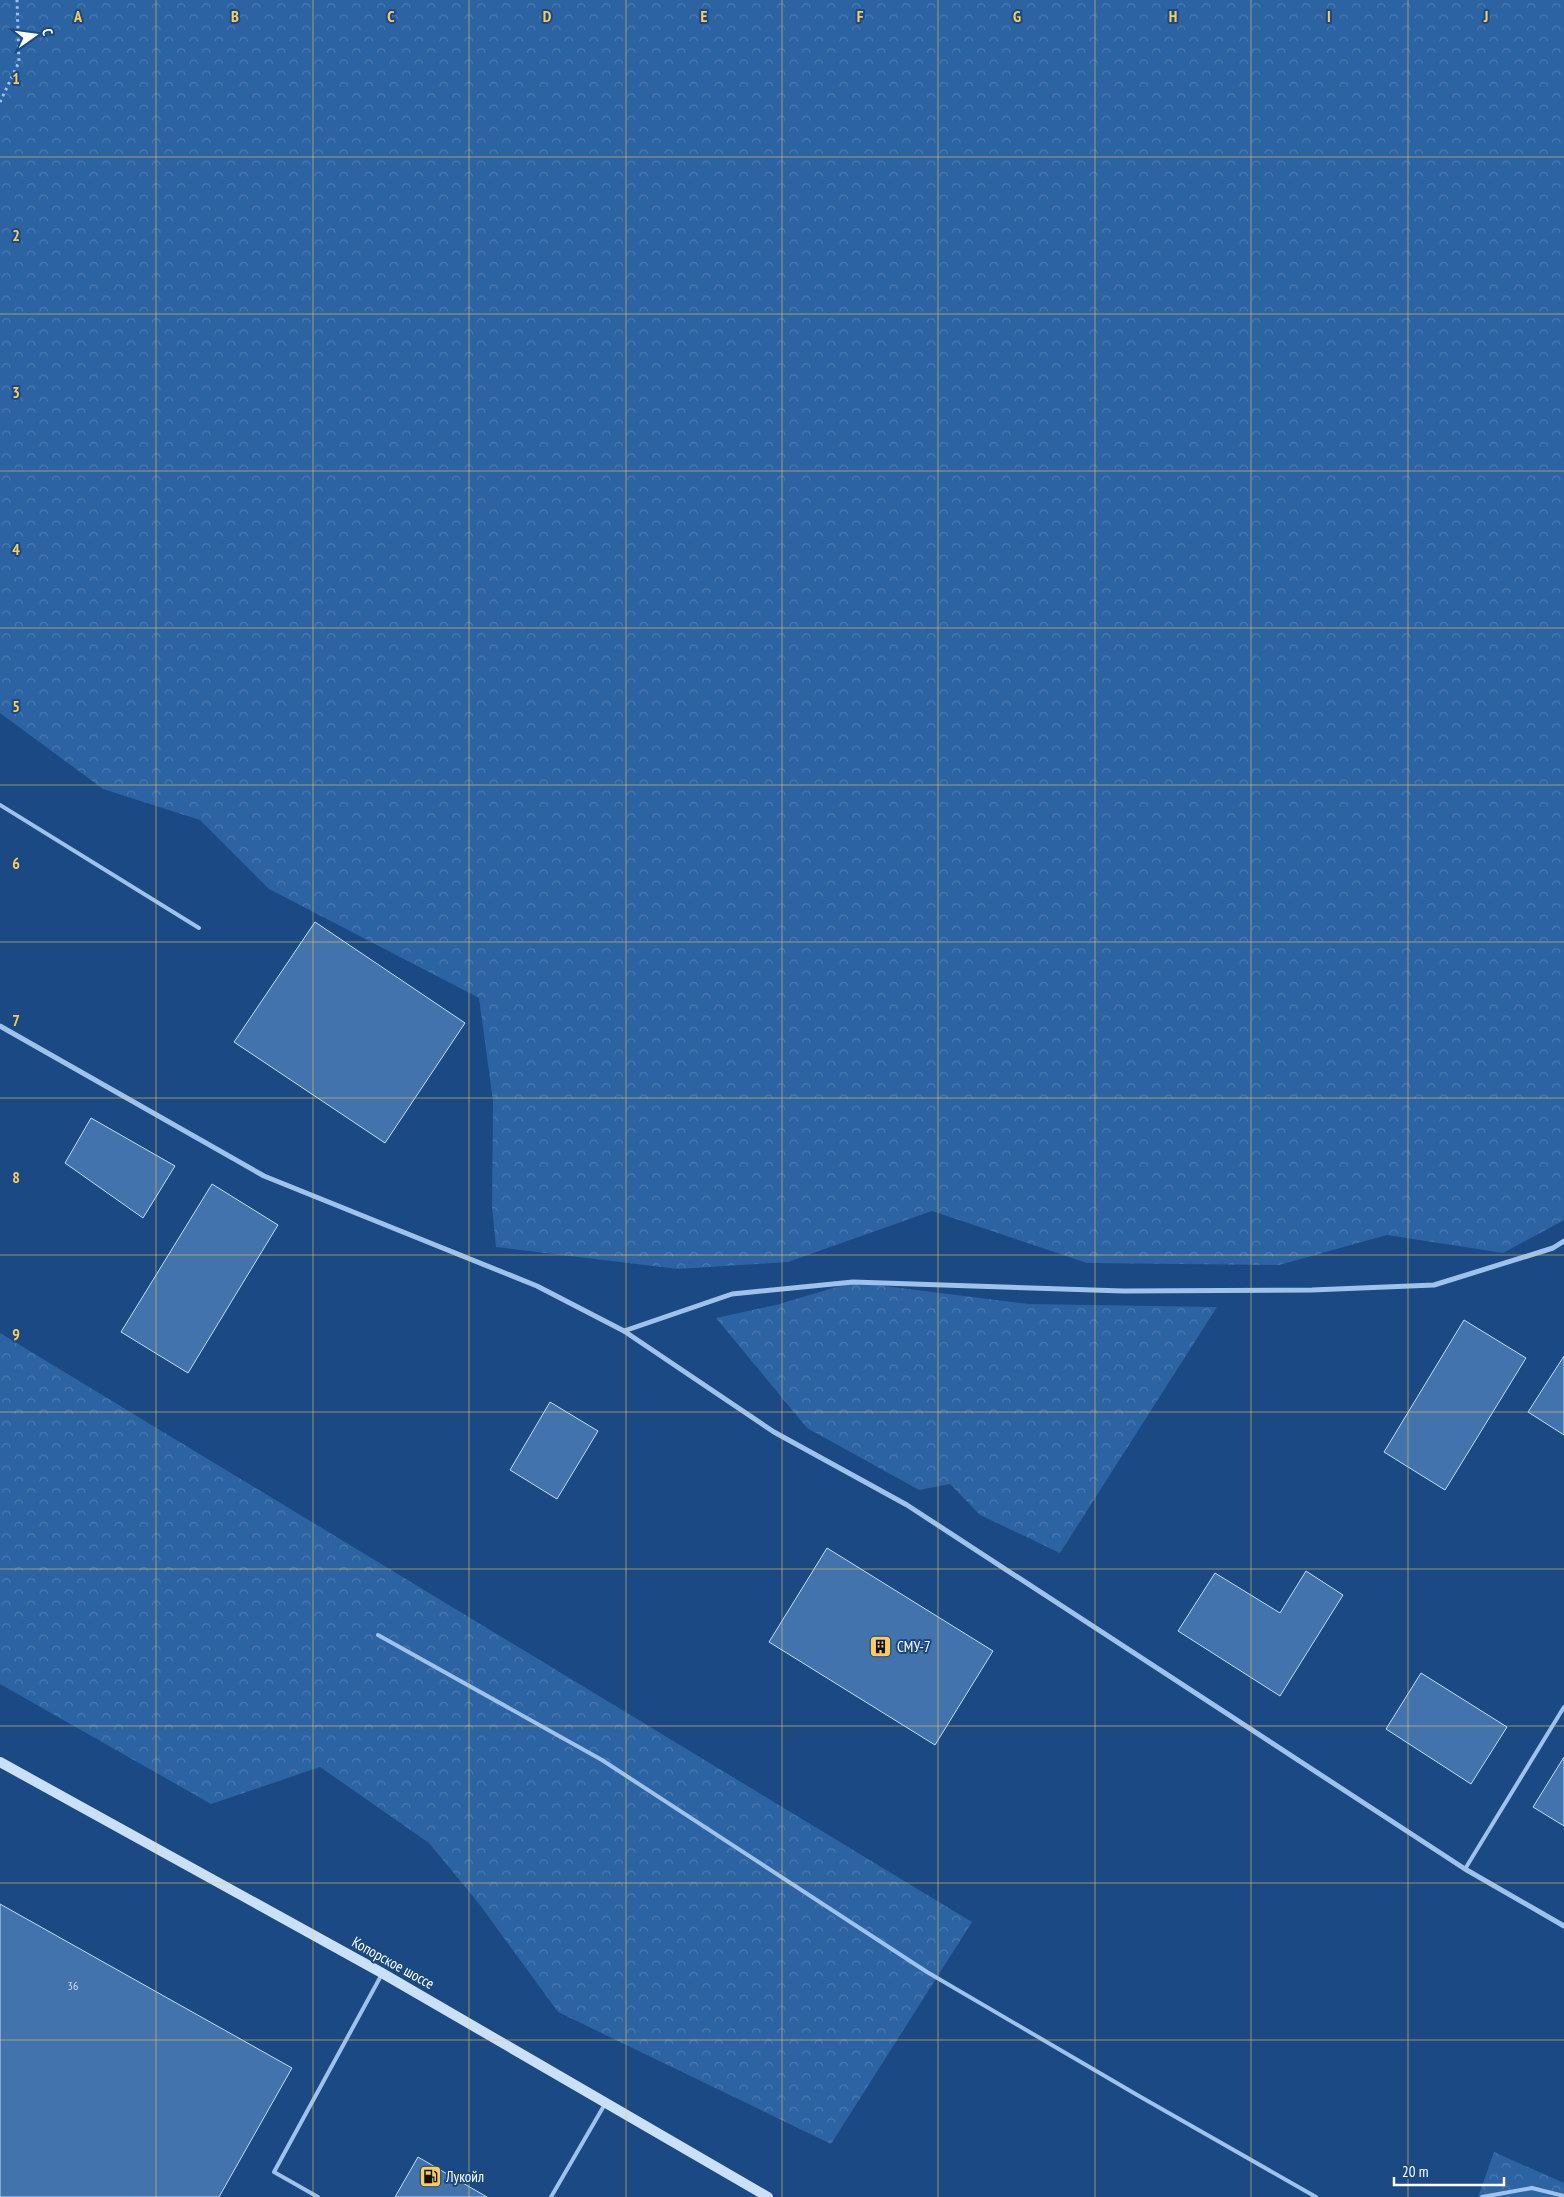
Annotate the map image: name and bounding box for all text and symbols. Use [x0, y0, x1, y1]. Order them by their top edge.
text: A [73, 6, 83, 26]
text: B [231, 6, 239, 26]
text: C [387, 6, 395, 26]
text: D [543, 6, 552, 26]
text: E [701, 6, 708, 26]
text: F [857, 6, 864, 26]
text: G [1013, 6, 1021, 26]
text: H [1169, 6, 1177, 26]
text: I [1327, 6, 1331, 26]
text: J [1483, 6, 1488, 26]
north arrow [10, 10, 60, 60]
text: С [38, 27, 57, 38]
text: 1 [12, 68, 20, 88]
text: 2 [12, 225, 20, 245]
text: 3 [12, 382, 20, 402]
text: 4 [12, 539, 20, 559]
text: 5 [12, 696, 20, 716]
text: 6 [12, 853, 20, 873]
text: 7 [12, 1010, 20, 1030]
text: 8 [12, 1167, 20, 1187]
text: 9 [12, 1324, 20, 1344]
building icon: СМУ-7 [869, 1635, 893, 1659]
place label: СМУ-7 [897, 1637, 931, 1656]
street label: Копорское шоссе [349, 1932, 438, 1993]
house number: 36 [68, 1978, 78, 1993]
scale bar [1394, 2154, 1504, 2186]
text: 20 m [1402, 2162, 1428, 2181]
fuel station icon: Лукойл [418, 2165, 442, 2189]
place label: Лукойл [445, 2167, 484, 2186]

